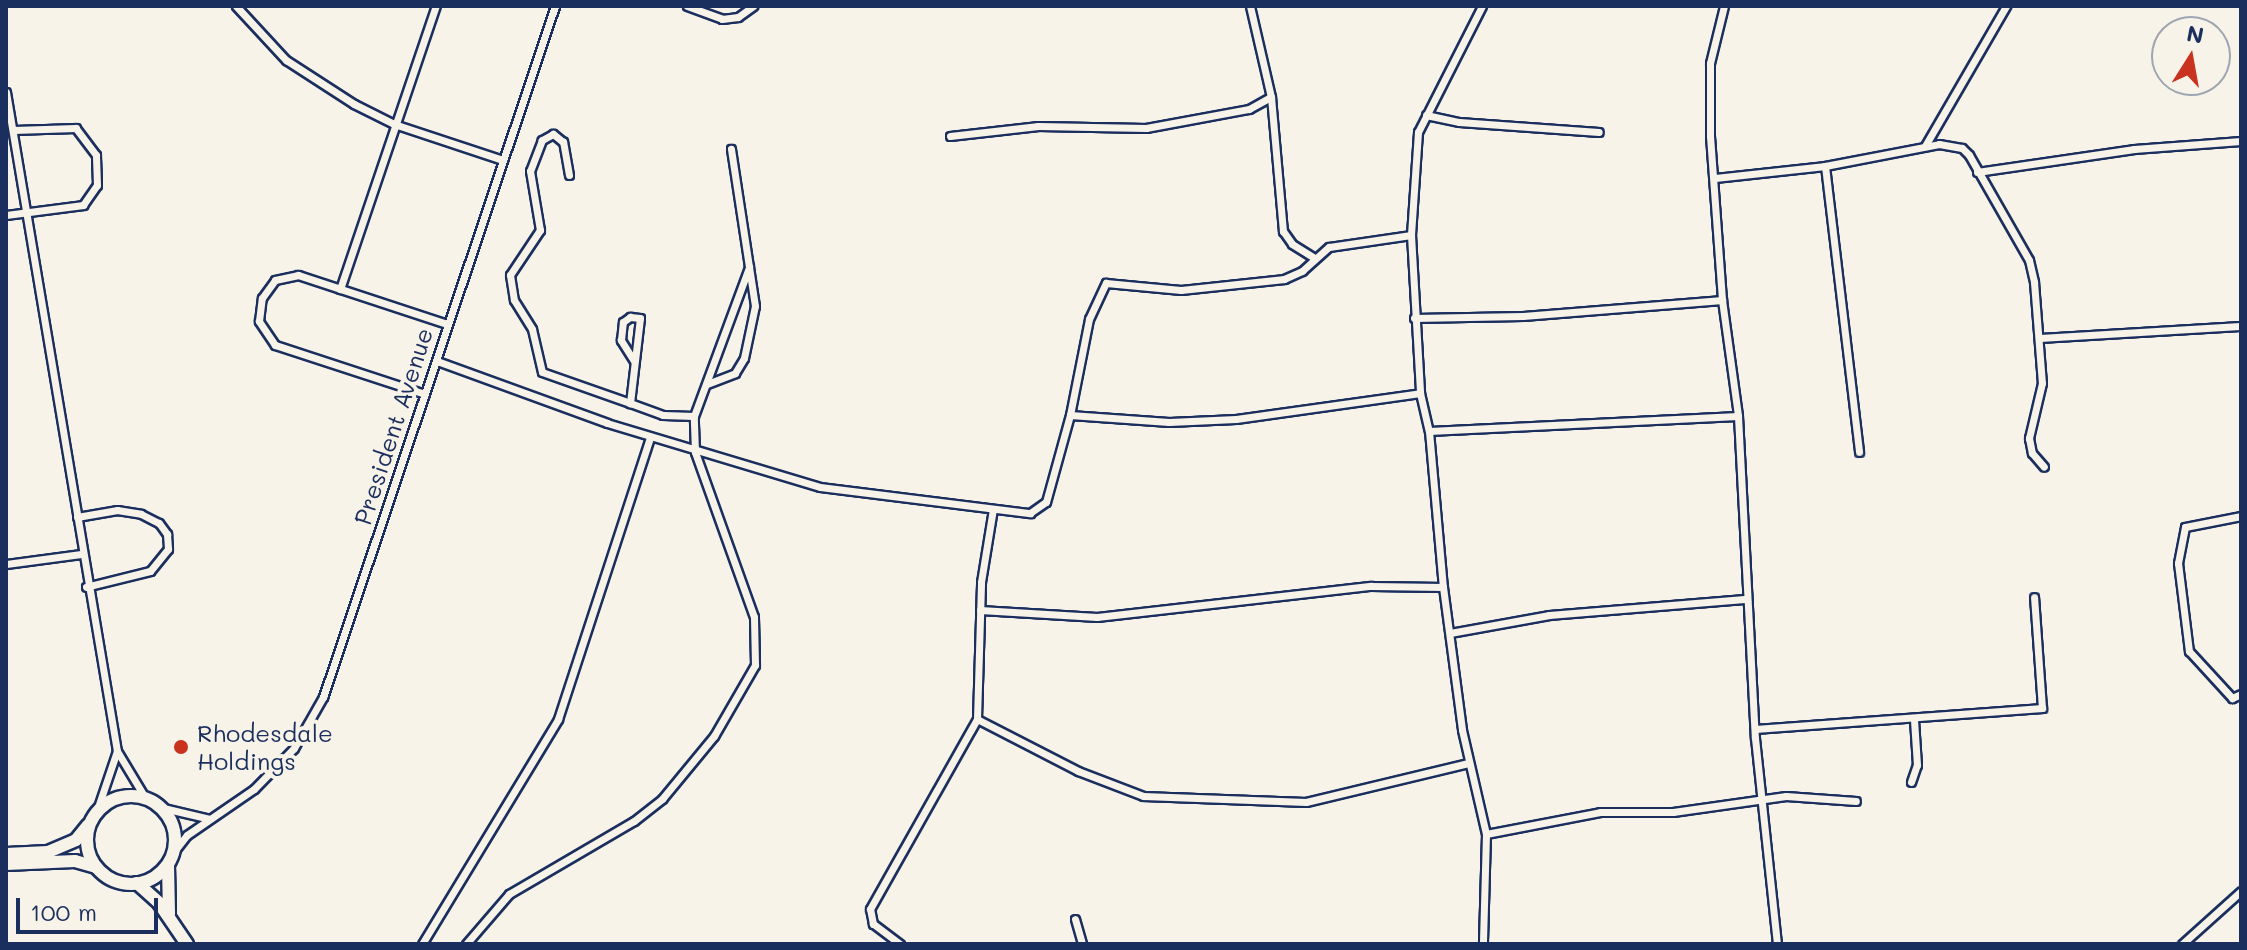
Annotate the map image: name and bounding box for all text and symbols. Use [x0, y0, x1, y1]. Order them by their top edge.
north arrow [2151, 16, 2231, 96]
text: N [2184, 18, 2206, 50]
street label: President Avenue [348, 324, 438, 528]
place label: Rhodesdale Holdings [197, 719, 333, 775]
marker: Rhodesdale Holdings [172, 738, 190, 756]
scale bar [20, 882, 162, 932]
text: 100 m [30, 896, 97, 927]

